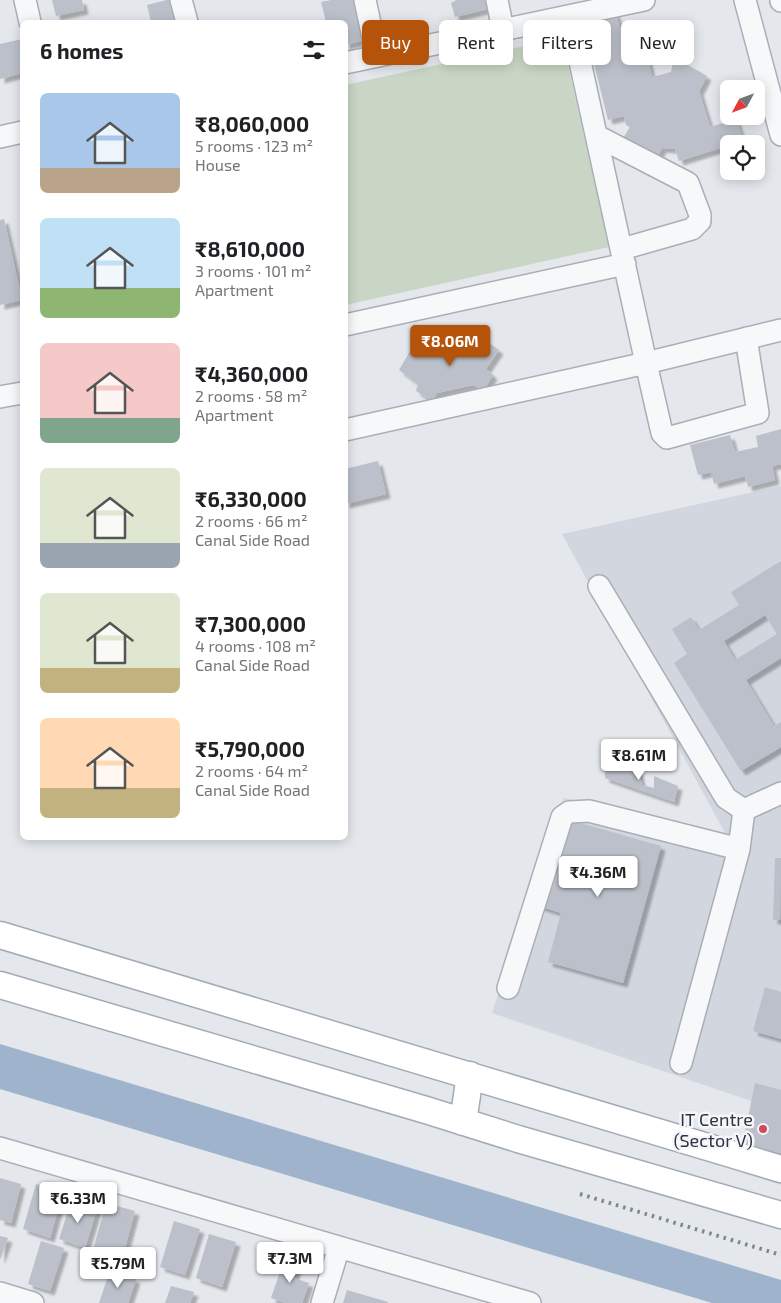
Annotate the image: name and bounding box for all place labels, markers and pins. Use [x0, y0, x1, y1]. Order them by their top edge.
pin: ₹8.06M [409, 324, 491, 367]
pin: ₹8.61M [598, 738, 680, 781]
pin: ₹4.36M [557, 856, 639, 898]
place label: IT Centre (Sector V) [674, 1108, 753, 1151]
marker: IT Centre (Sector V) [757, 1123, 769, 1135]
pin: ₹6.33M [37, 1182, 119, 1224]
pin: ₹7.3M [255, 1242, 325, 1284]
pin: ₹5.79M [77, 1246, 159, 1289]

